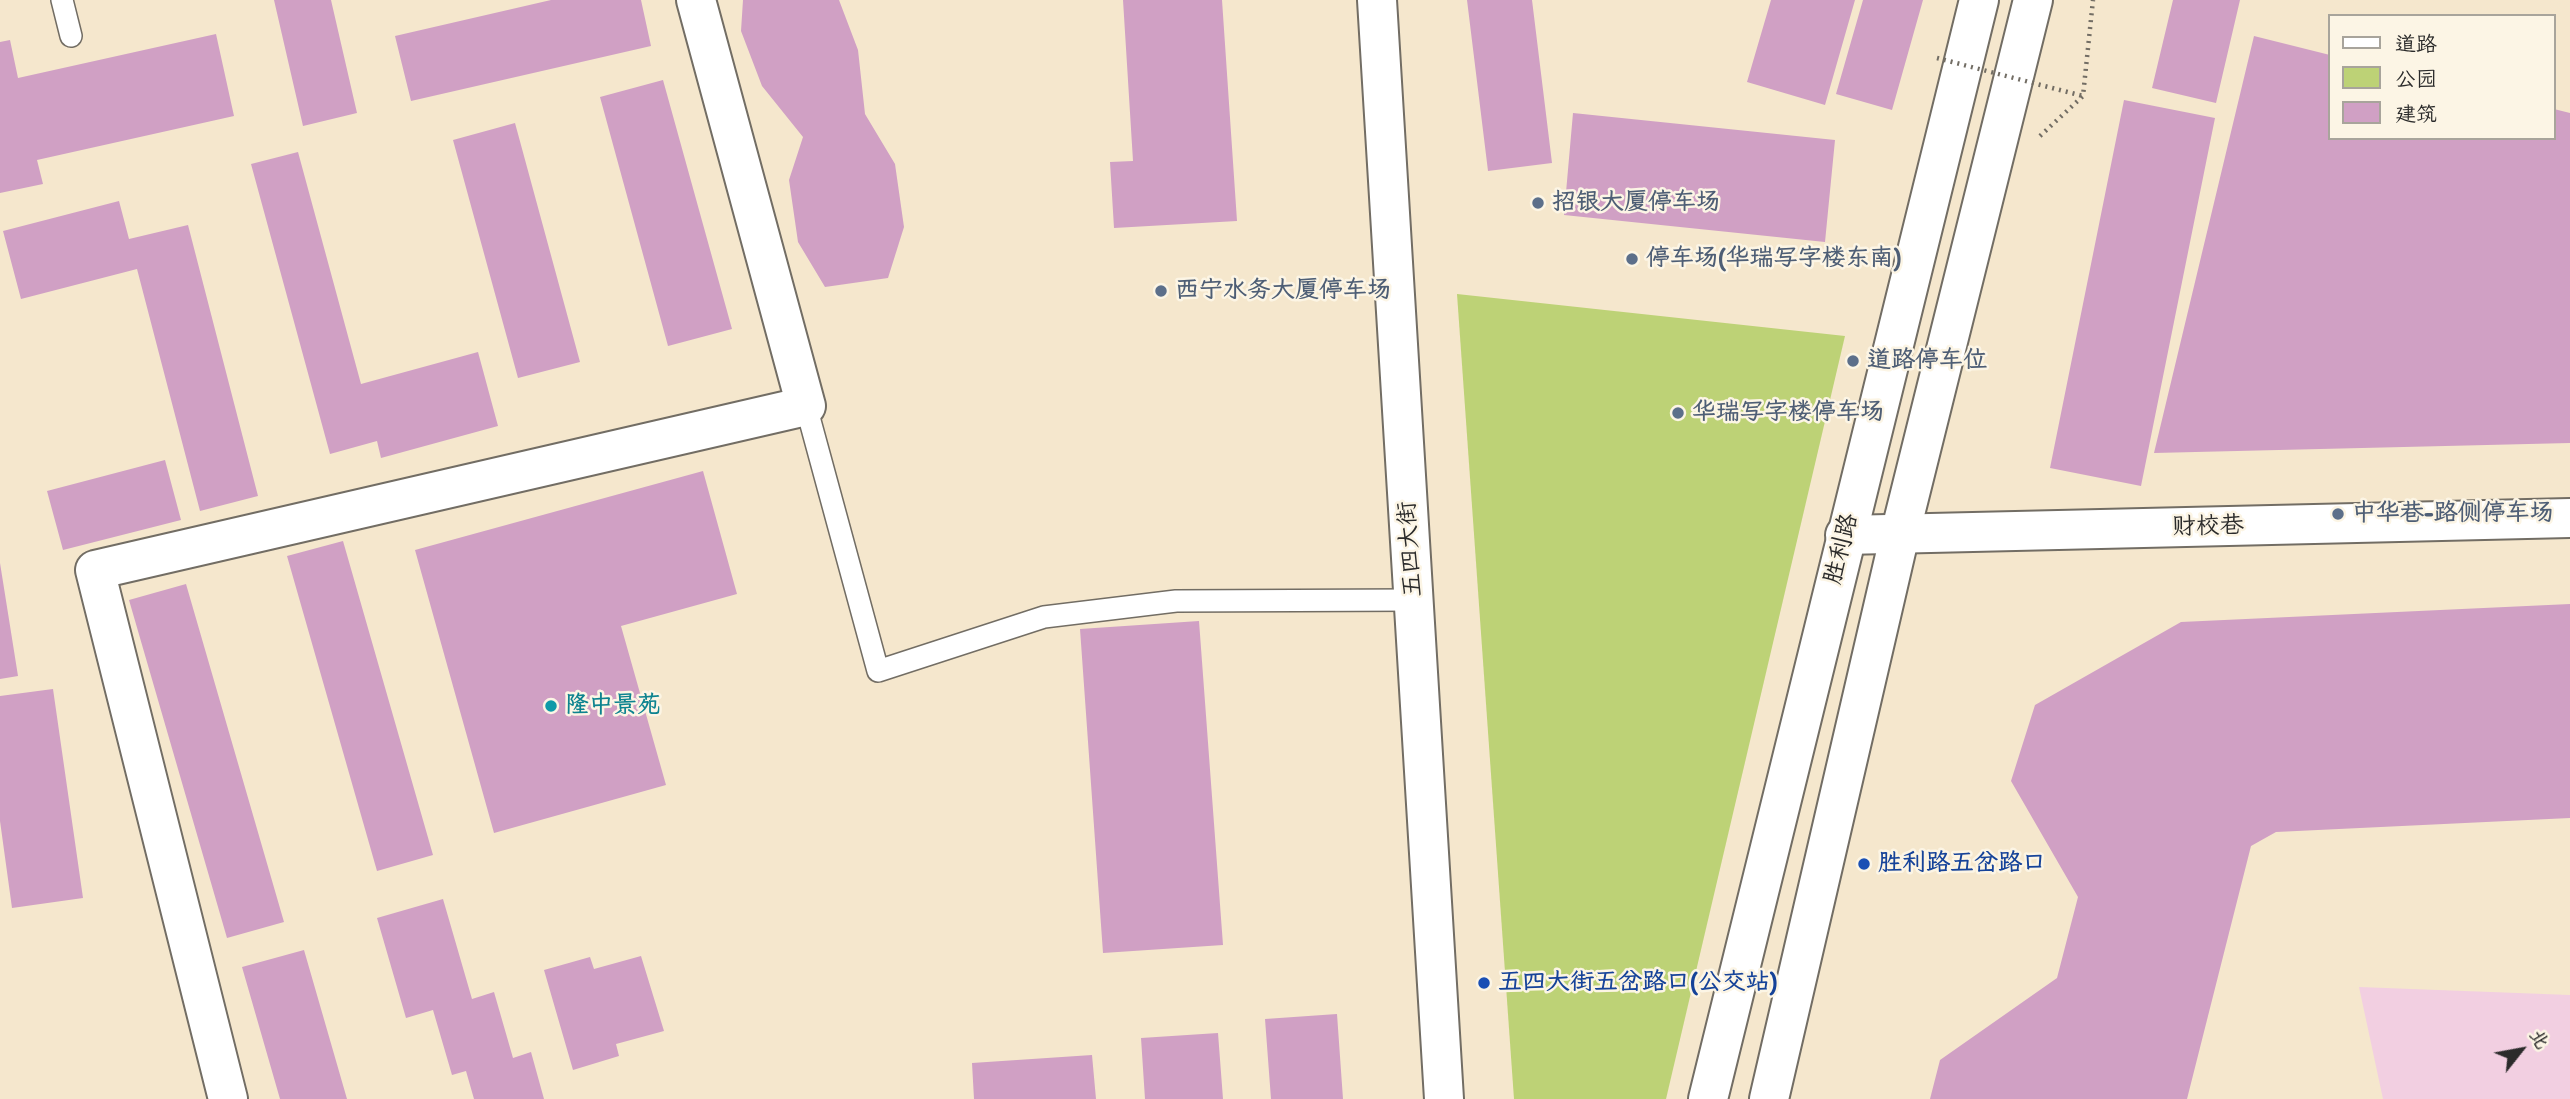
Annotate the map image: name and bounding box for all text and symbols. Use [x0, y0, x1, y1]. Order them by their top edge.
legend [2328, 14, 2556, 140]
text: 道路 [2395, 31, 2437, 56]
text: 公园 [2395, 66, 2437, 91]
text: 建筑 [2395, 101, 2437, 126]
place label: 招银大厦停车场 [1552, 189, 1720, 217]
marker: 招银大厦停车场 [1530, 195, 1546, 211]
place label: 停车场(华瑞写字楼东南) [1646, 245, 1902, 273]
marker: 停车场(华瑞写字楼东南) [1624, 251, 1640, 267]
place label: 西宁水务大厦停车场 [1175, 277, 1391, 305]
marker: 西宁水务大厦停车场 [1153, 283, 1169, 299]
place label: 道路停车位 [1867, 347, 1987, 375]
marker: 道路停车位 [1845, 353, 1861, 369]
place label: 华瑞写字楼停车场 [1692, 399, 1884, 427]
marker: 华瑞写字楼停车场 [1670, 405, 1686, 421]
street label: 五四大街 [1393, 500, 1429, 598]
place label: 中华巷-路侧停车场 [2352, 500, 2554, 528]
marker: 中华巷-路侧停车场 [2330, 506, 2346, 522]
street label: 胜利路 [1819, 511, 1865, 587]
street label: 财校巷 [2172, 512, 2244, 542]
place label: 隆中景苑 [565, 692, 661, 720]
marker: 隆中景苑 [543, 698, 559, 714]
place label: 胜利路五岔路口 [1878, 850, 2046, 878]
marker: 胜利路五岔路口 [1856, 856, 1872, 872]
place label: 五四大街五岔路口(公交站) [1498, 969, 1778, 997]
marker: 五四大街五岔路口(公交站) [1476, 975, 1492, 991]
north arrow [2486, 1015, 2556, 1085]
text: 北 [2525, 1025, 2554, 1053]

